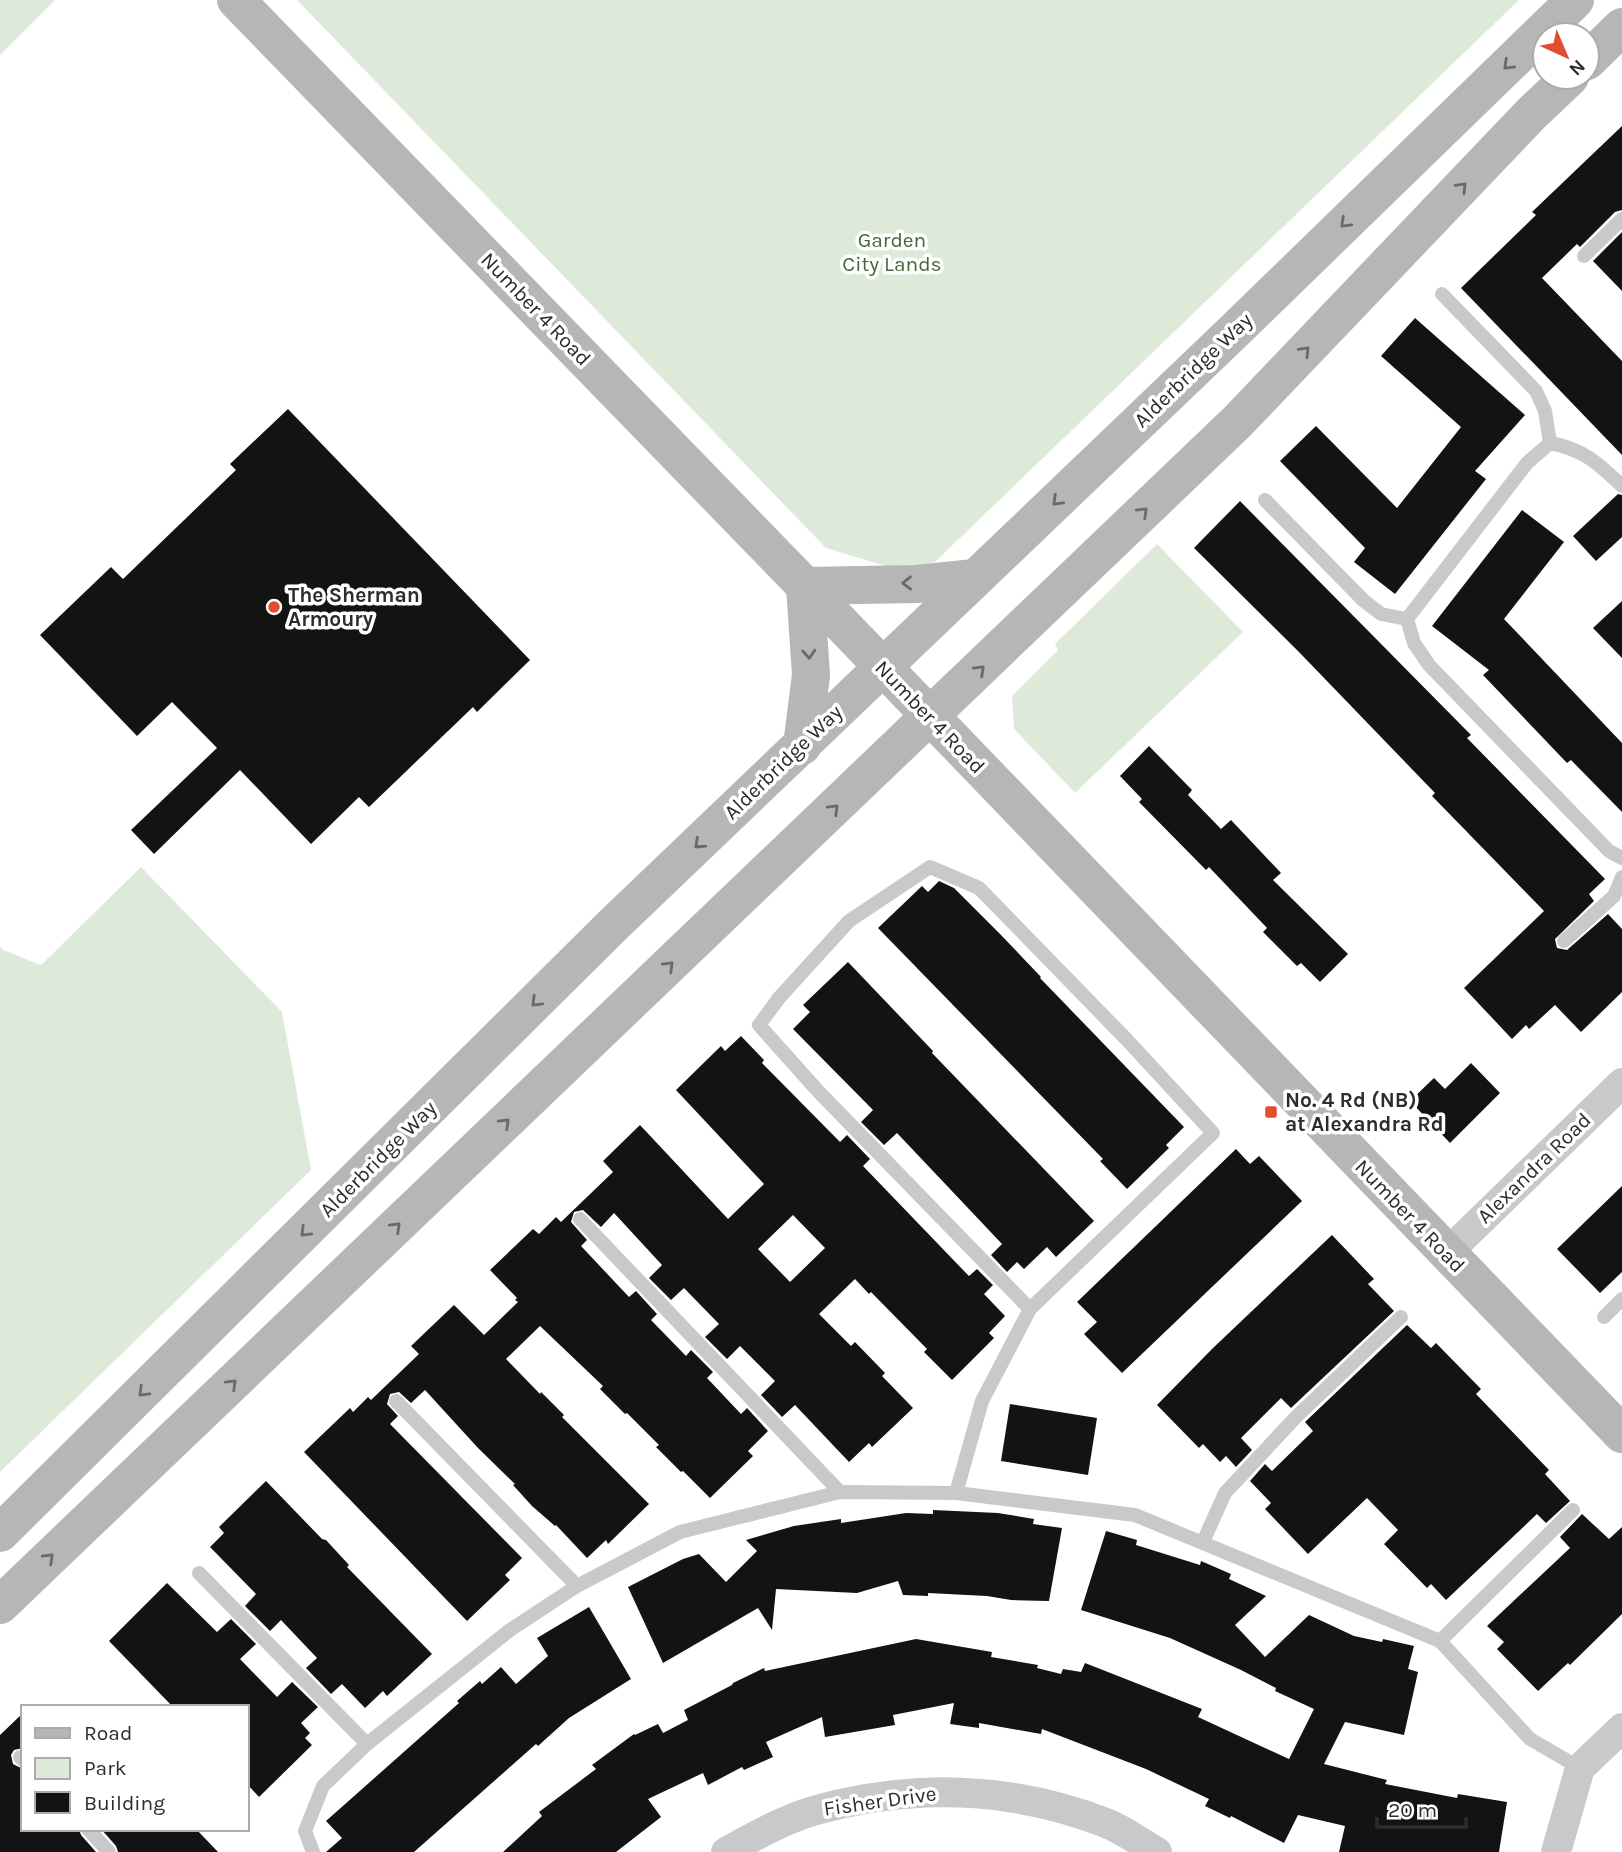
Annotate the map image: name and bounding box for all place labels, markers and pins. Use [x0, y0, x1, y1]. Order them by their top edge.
place label: The Sherman Armoury [288, 583, 420, 631]
marker: The Sherman Armoury [266, 599, 282, 615]
place label: No. 4 Rd (NB) at Alexandra Rd [1285, 1088, 1444, 1136]
marker: No. 4 Rd (NB) at Alexandra Rd [1263, 1104, 1279, 1120]

